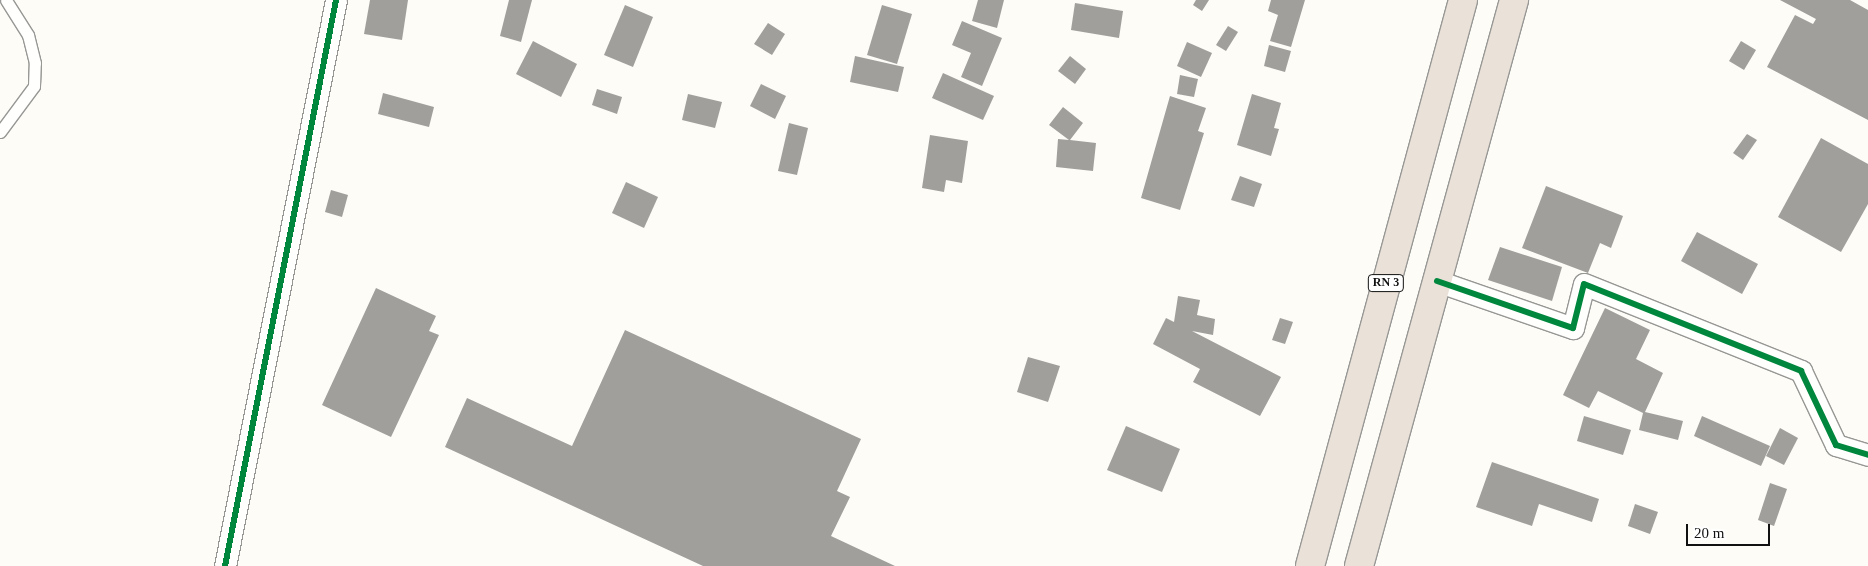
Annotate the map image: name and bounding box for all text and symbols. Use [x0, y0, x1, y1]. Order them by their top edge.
road number: RN 3 [1368, 274, 1404, 292]
scale bar [1688, 514, 1772, 546]
text: 20 m [1694, 525, 1724, 541]

